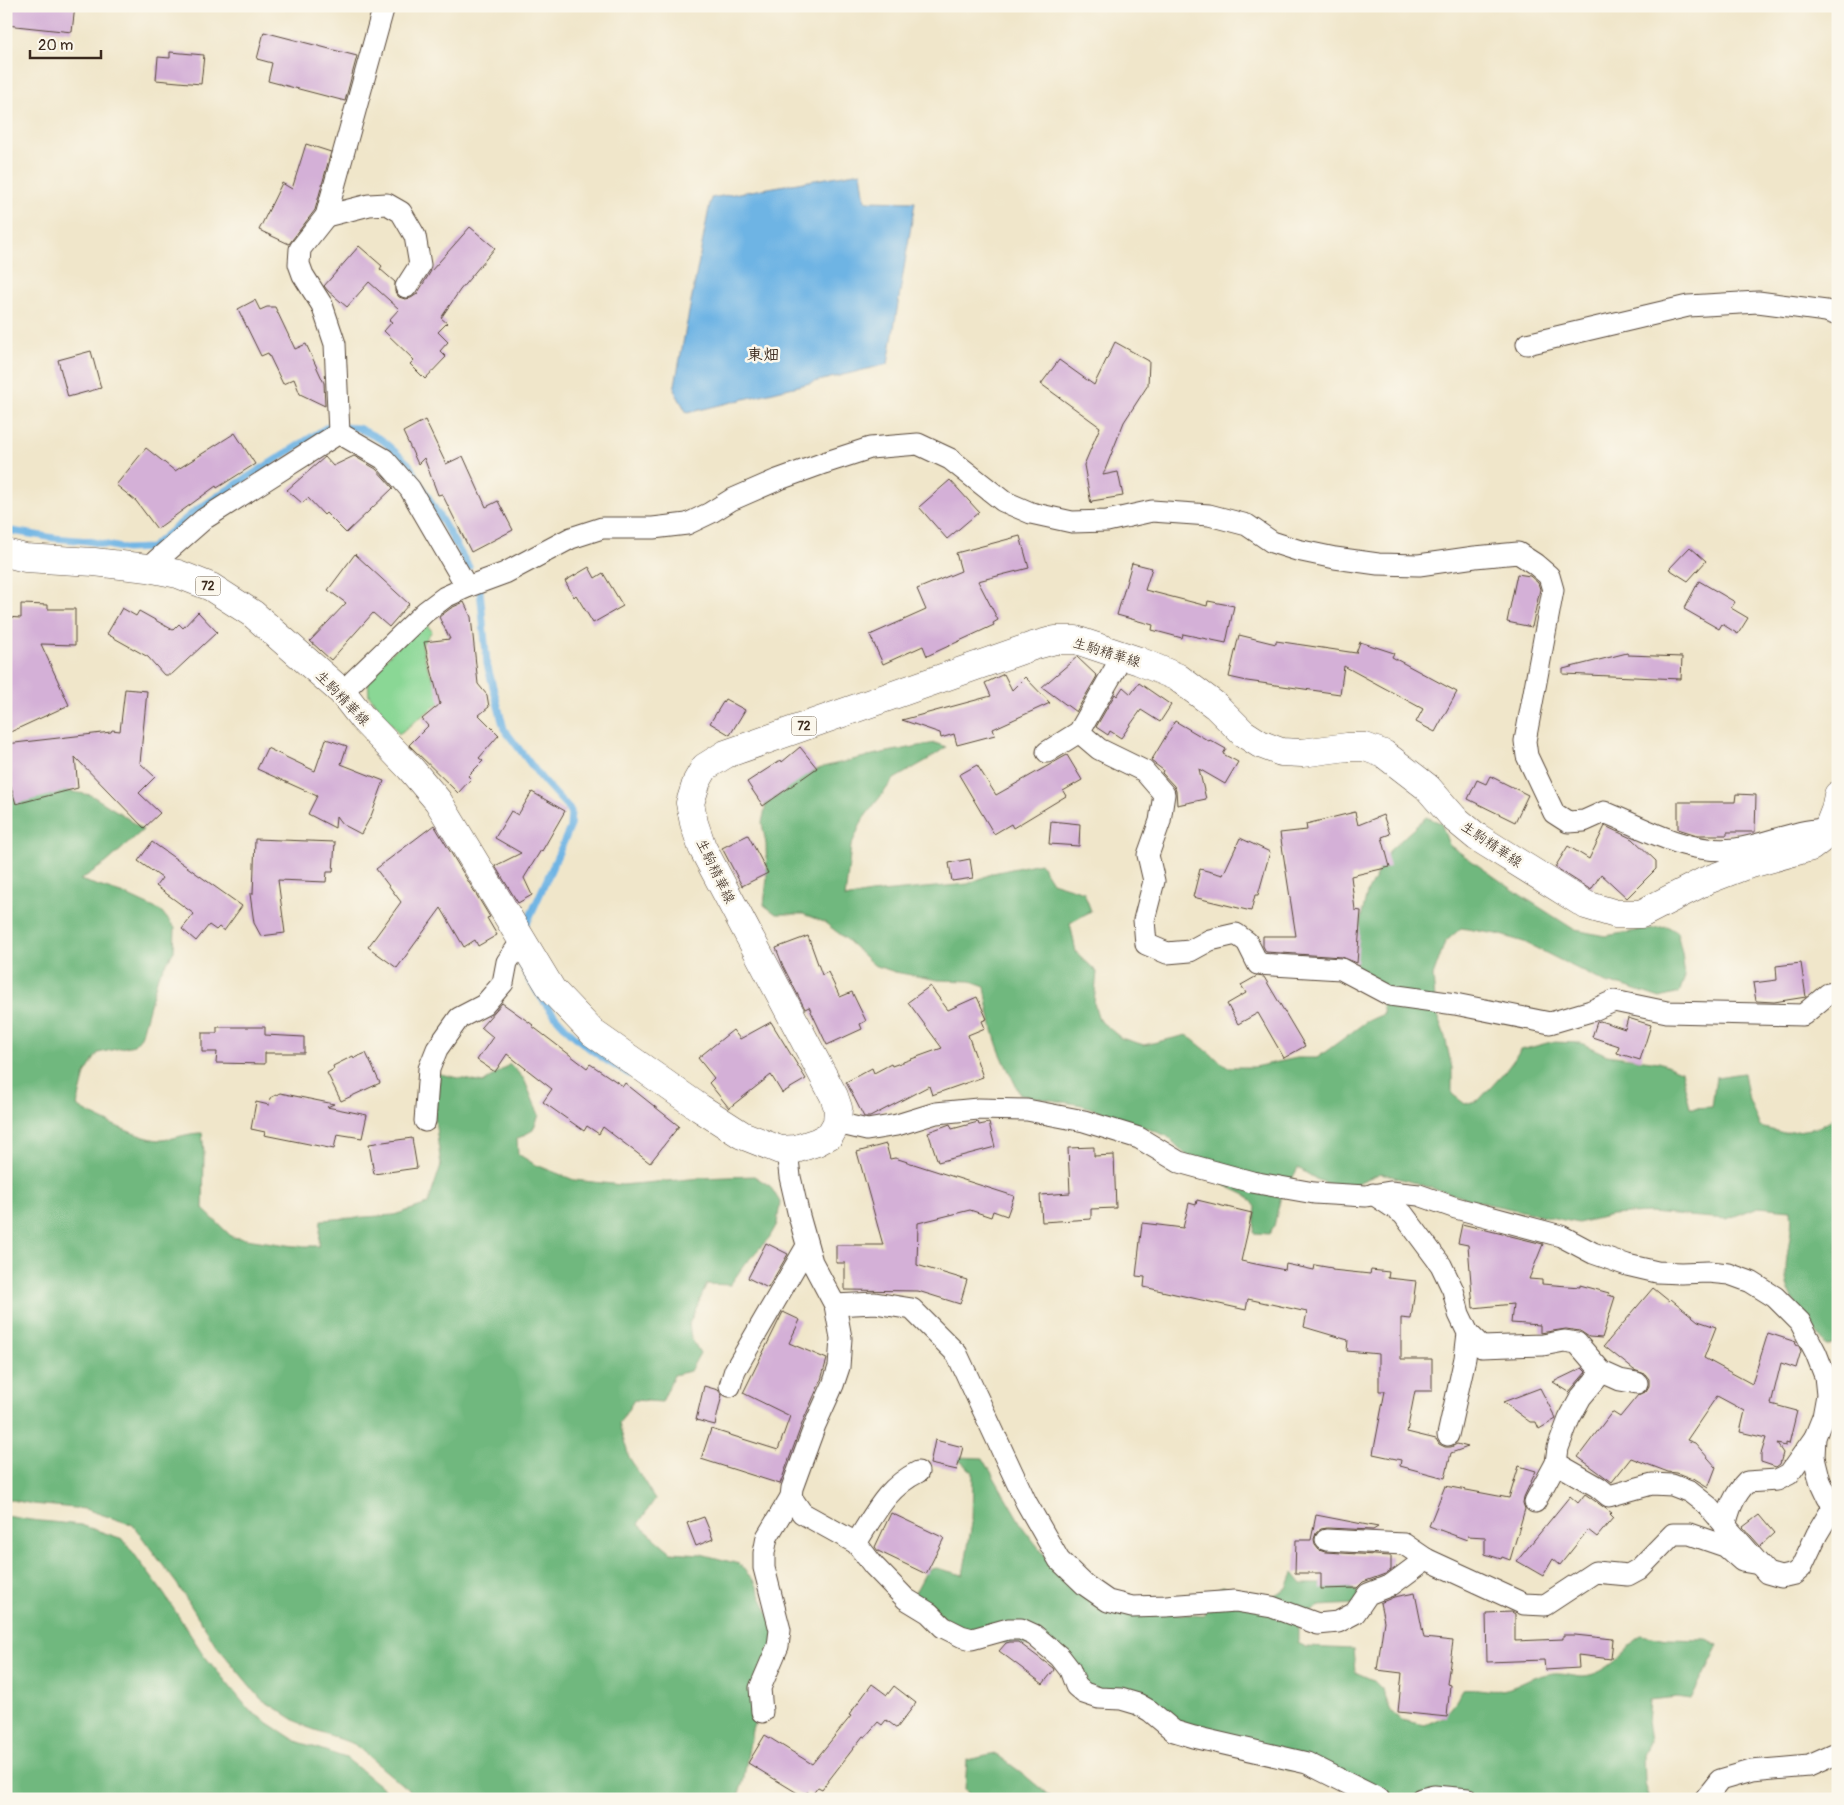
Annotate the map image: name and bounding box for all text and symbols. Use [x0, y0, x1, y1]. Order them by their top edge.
scale bar [30, 28, 101, 60]
text: 20 m [38, 36, 73, 55]
district label: 東畑 [747, 345, 779, 365]
road number: 72 [196, 576, 220, 596]
street label: 生駒精華線 [1071, 634, 1143, 671]
street label: 生駒精華線 [312, 667, 373, 729]
road number: 72 [792, 716, 816, 736]
street label: 生駒精華線 [1458, 818, 1525, 871]
street label: 生駒精華線 [693, 836, 739, 906]

